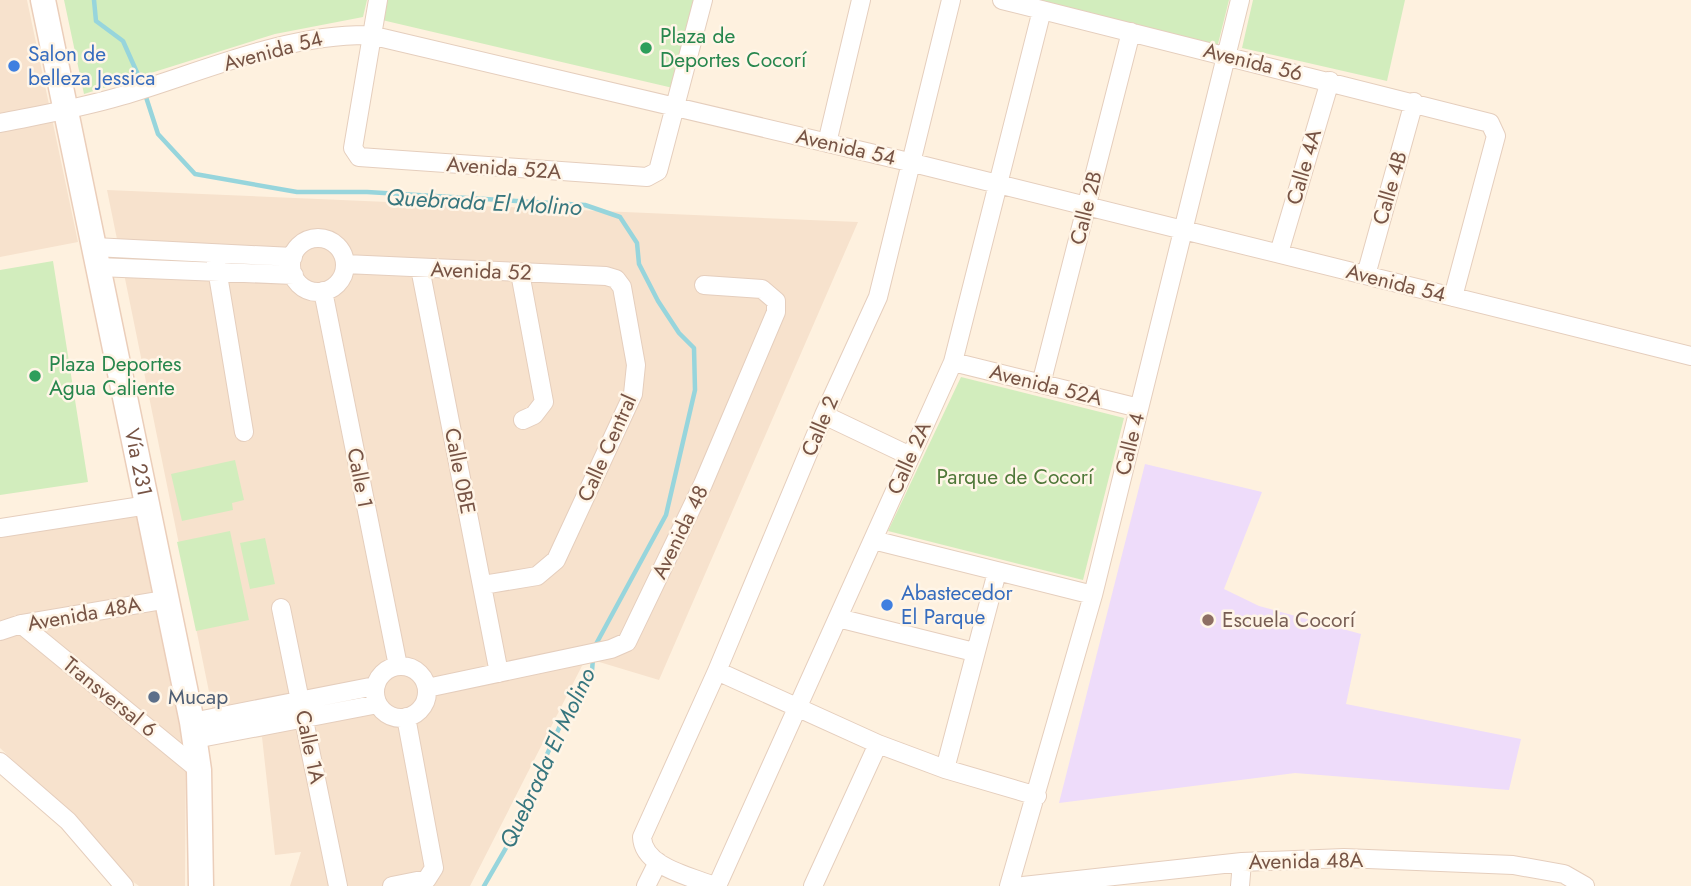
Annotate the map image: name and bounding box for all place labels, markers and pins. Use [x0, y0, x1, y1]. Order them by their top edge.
place label: Plaza de Deportes Cocorí [660, 21, 808, 75]
place label: Salon de belleza Jessica [28, 39, 155, 93]
marker: Plaza de Deportes Cocorí [638, 40, 654, 56]
marker: Salon de belleza Jessica [6, 58, 22, 74]
place label: Plaza Deportes Agua Caliente [49, 349, 182, 403]
marker: Plaza Deportes Agua Caliente [27, 368, 43, 384]
place label: Abastecedor El Parque [901, 578, 1014, 632]
marker: Abastecedor El Parque [879, 597, 895, 613]
place label: Escuela Cocorí [1222, 605, 1357, 635]
marker: Escuela Cocorí [1200, 612, 1216, 628]
place label: Mucap [168, 682, 228, 712]
marker: Mucap [146, 689, 162, 705]

